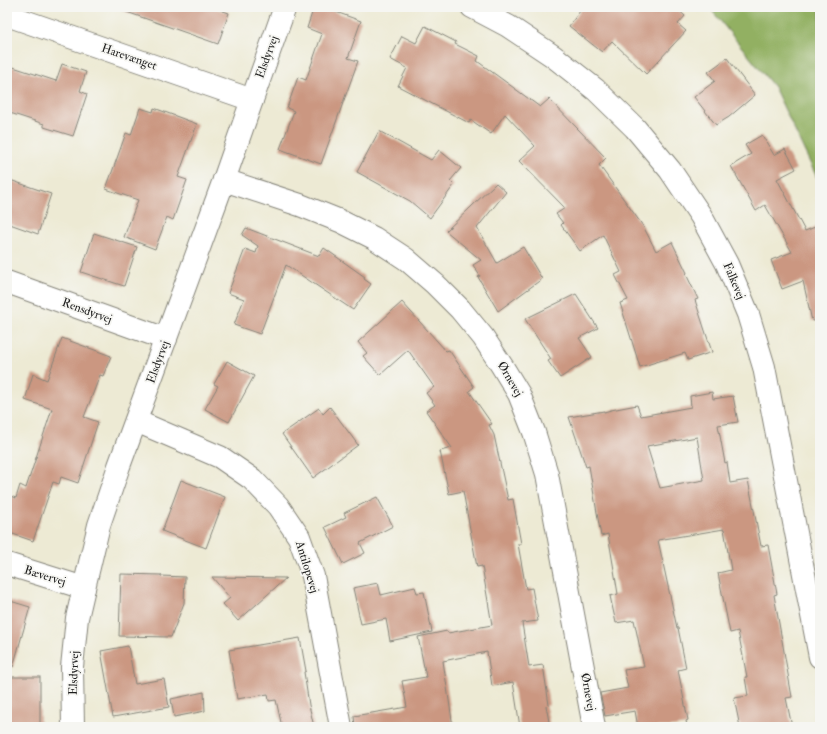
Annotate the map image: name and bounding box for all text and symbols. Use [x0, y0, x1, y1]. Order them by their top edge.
street label: Elsdyrvej [252, 34, 282, 80]
street label: Harevænget [99, 41, 159, 74]
street label: Falkevej [720, 260, 748, 302]
street label: Rensdyrvej [60, 295, 114, 327]
street label: Elsdyrvej [143, 339, 173, 385]
street label: Ørnevej [494, 359, 526, 399]
street label: Antilopevej [292, 538, 322, 595]
street label: Bævervej [22, 563, 68, 589]
street label: Elsdyrvej [66, 651, 82, 695]
street label: Ørnevej [577, 672, 599, 712]

